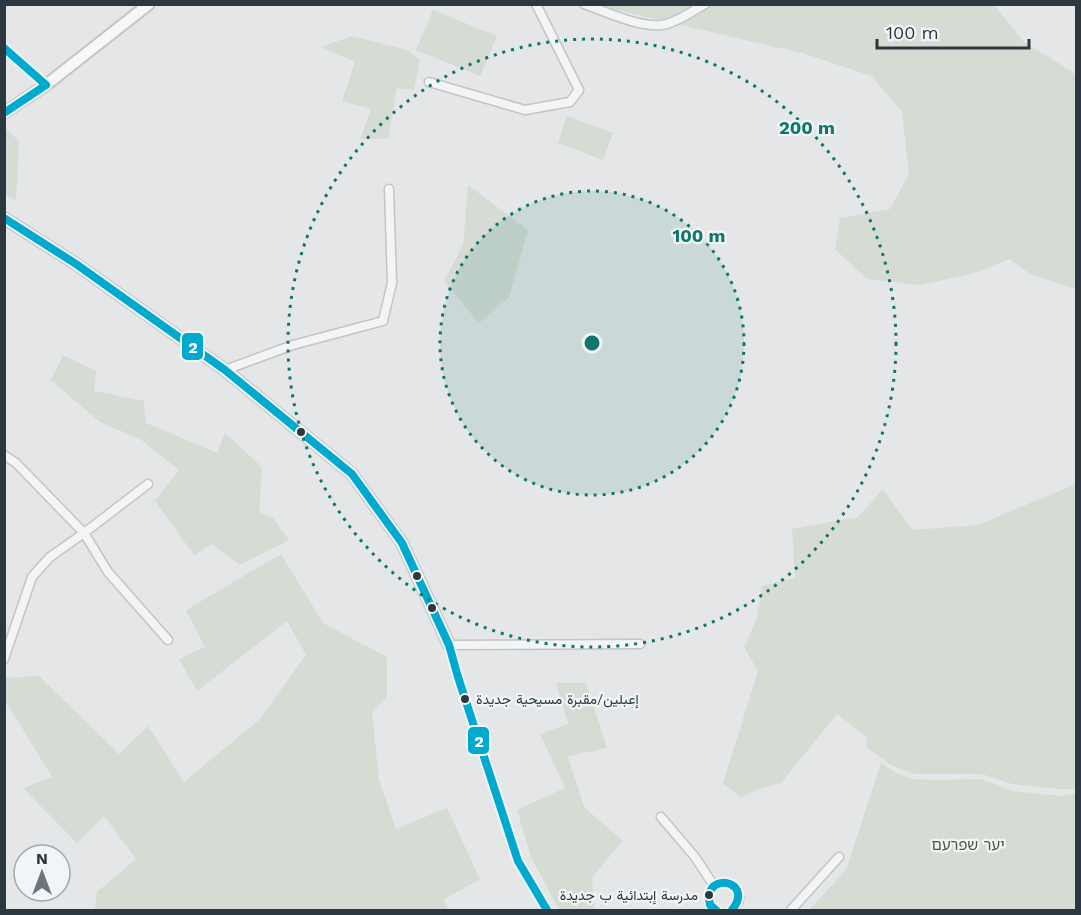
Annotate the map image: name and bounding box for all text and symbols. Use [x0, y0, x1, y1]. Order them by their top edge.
scale bar [877, 12, 1028, 50]
text: 100 m [886, 22, 939, 43]
text: 200 m [779, 117, 835, 138]
text: 100 m [672, 225, 726, 246]
line badge: 2 [181, 332, 204, 361]
centre of rings [582, 333, 602, 353]
text: 2 [188, 338, 198, 357]
unlabelled marker [295, 426, 307, 438]
unlabelled marker [411, 570, 423, 582]
unlabelled marker [426, 602, 438, 614]
place label: إعبلين/مقبرة مسيحية جديدة [476, 691, 639, 709]
marker: إعبلين/مقبرة مسيحية جديدة [459, 693, 471, 705]
line badge: 2 [467, 726, 490, 755]
text: 2 [474, 732, 484, 751]
park label: יער שפרעם [931, 836, 1005, 854]
north arrow [12, 843, 72, 903]
text: N [36, 849, 48, 868]
place label: مدرسة إبتدائية ب جديدة [560, 887, 698, 905]
marker: مدرسة إبتدائية ب جديدة [703, 889, 715, 901]

